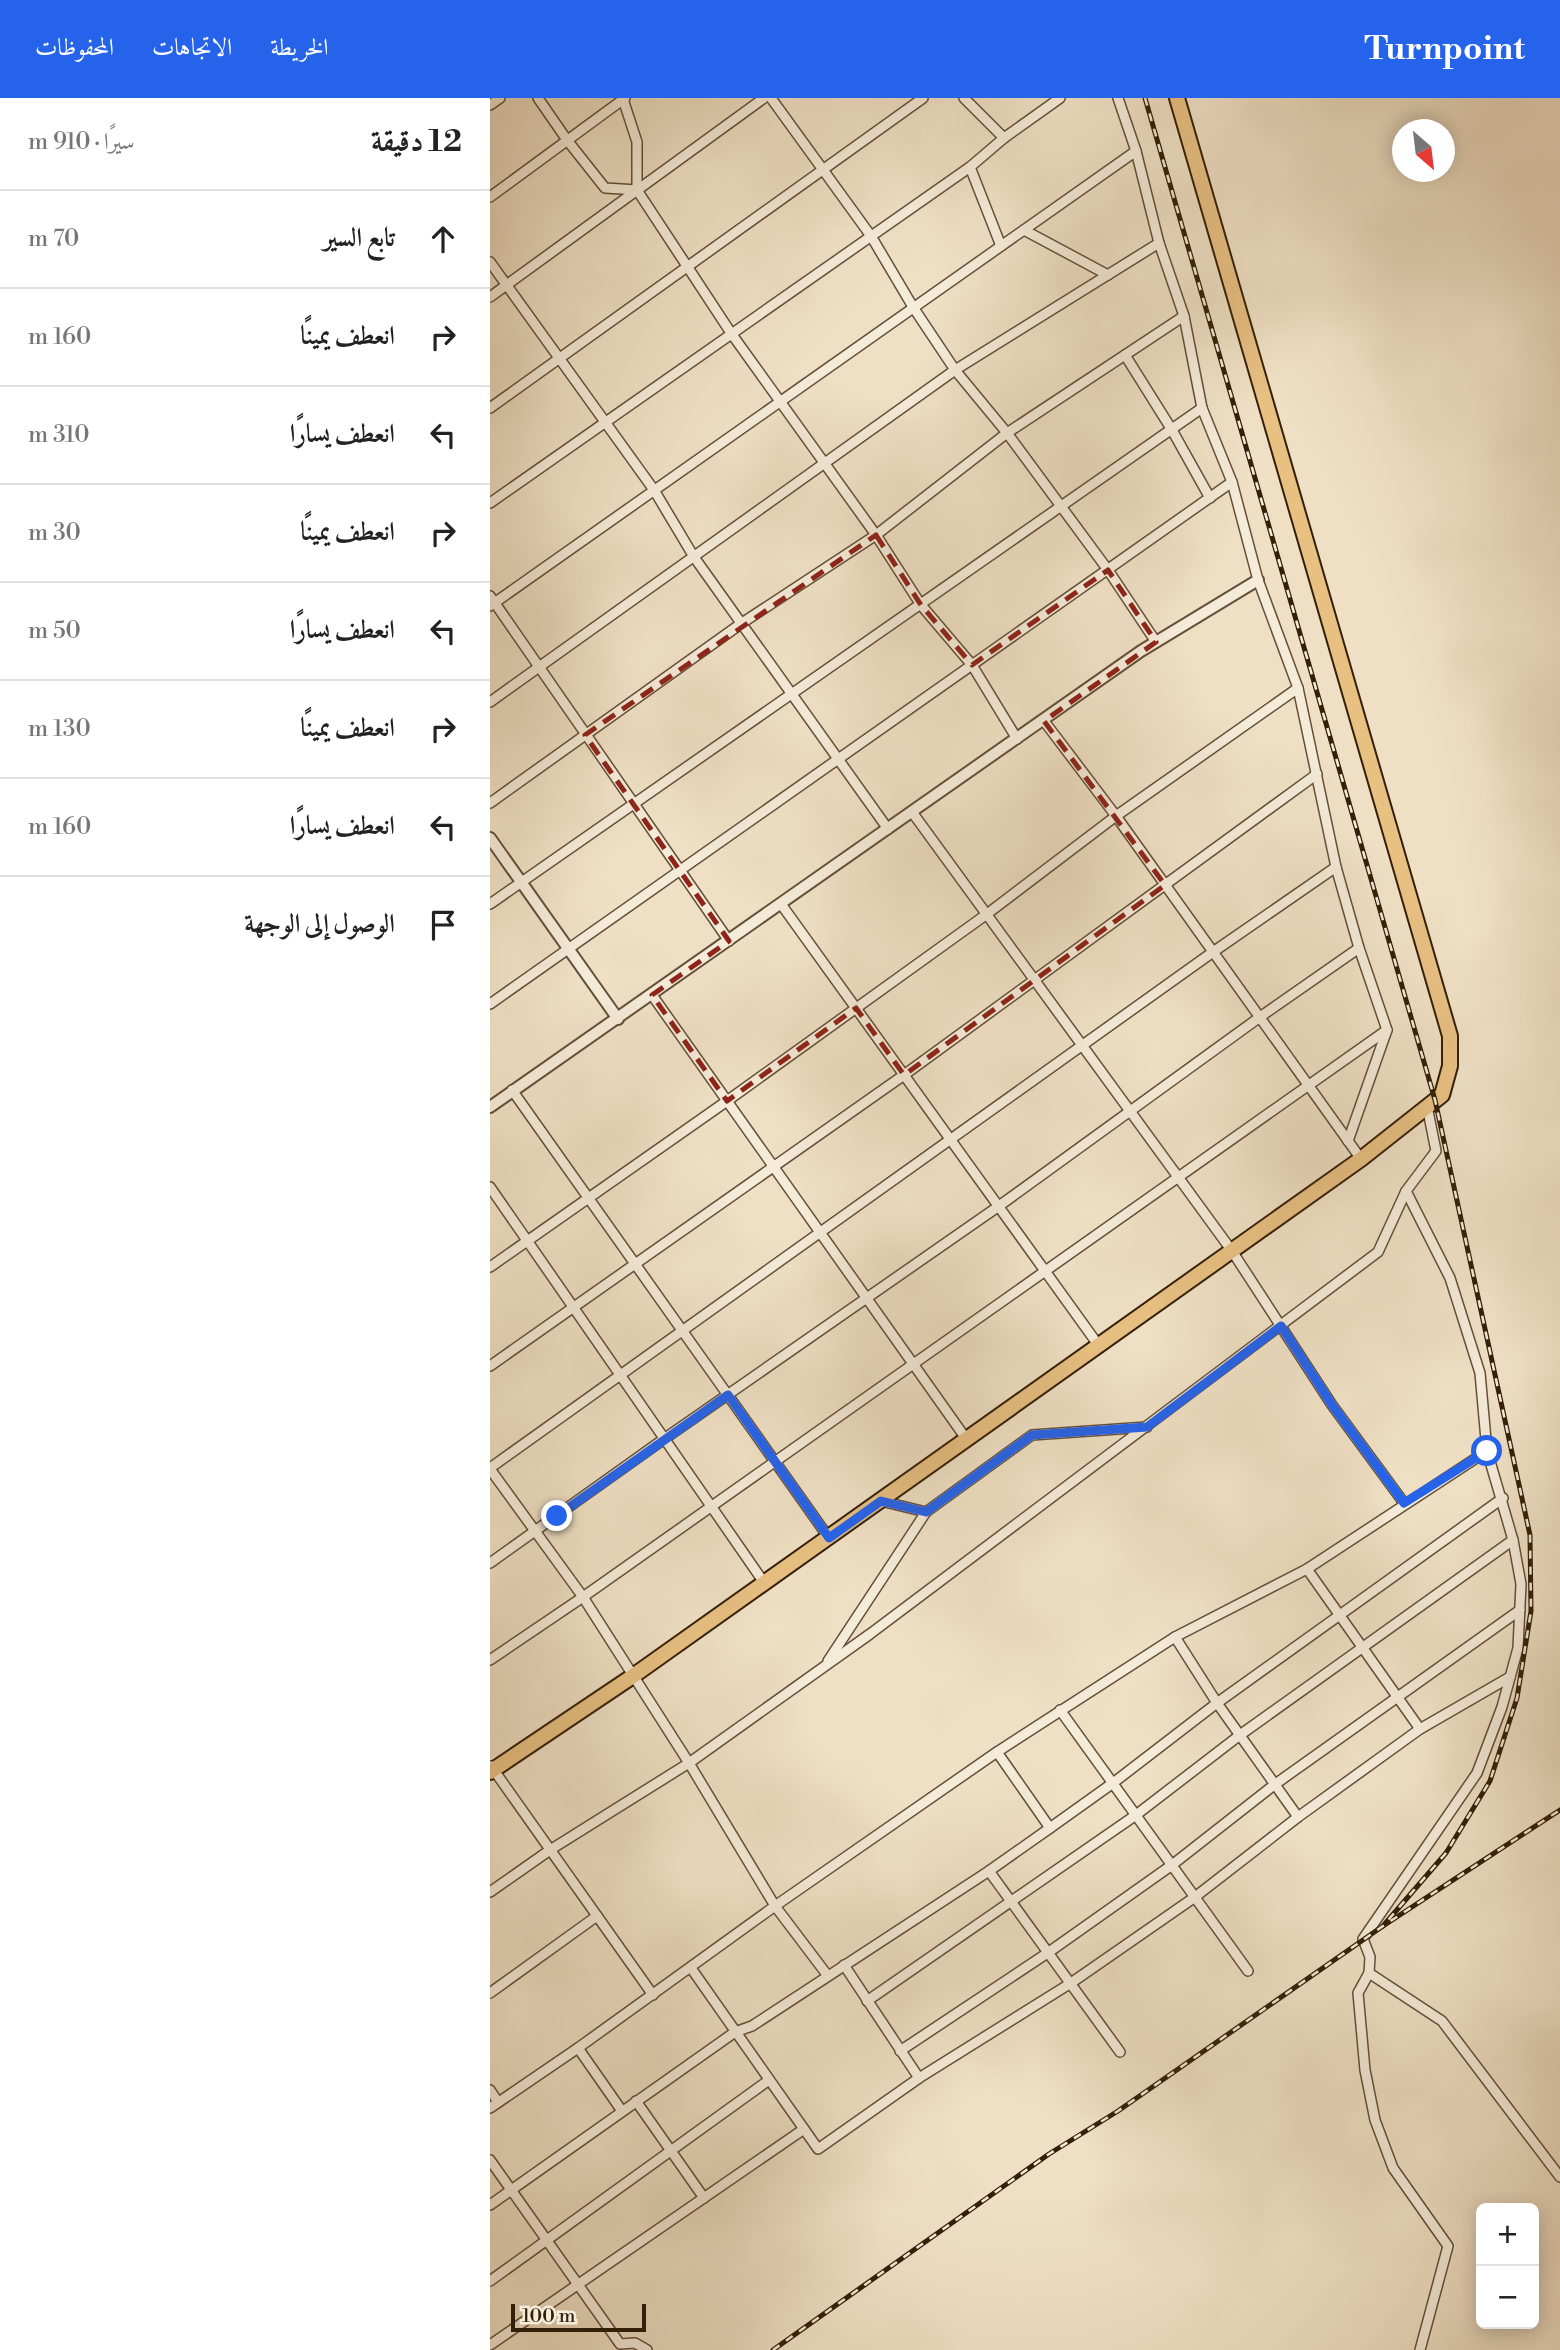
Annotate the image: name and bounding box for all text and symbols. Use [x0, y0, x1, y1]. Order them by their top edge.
text: Turnpoint [1364, 29, 1525, 70]
text: المحفوظات [35, 33, 114, 63]
text: الاتجاهات [152, 33, 232, 63]
text: الخريطة [270, 33, 329, 63]
north arrow [1392, 119, 1455, 182]
text: 12 دقيقة [371, 123, 462, 161]
text: سيرًا · 910 m [28, 128, 135, 156]
icon: ahead [424, 220, 462, 258]
text: تابع السير [323, 222, 395, 254]
text: 70 m [28, 225, 79, 253]
icon: right [424, 318, 462, 356]
text: انعطف يمينًا [300, 320, 395, 352]
text: 160 m [28, 323, 91, 351]
icon: left [424, 416, 462, 454]
text: انعطف يسارًا [290, 418, 395, 450]
text: 310 m [28, 421, 89, 449]
icon: right [424, 514, 462, 552]
text: انعطف يمينًا [300, 516, 395, 548]
text: 30 m [28, 519, 81, 547]
icon: left [424, 612, 462, 650]
text: انعطف يسارًا [290, 614, 395, 646]
text: 50 m [28, 617, 81, 645]
icon: right [424, 710, 462, 748]
text: انعطف يمينًا [300, 712, 395, 744]
text: 130 m [28, 715, 91, 743]
icon: left [424, 808, 462, 846]
text: انعطف يسارًا [290, 810, 395, 842]
text: 160 m [28, 813, 91, 841]
icon: arrive [424, 906, 462, 944]
text: الوصول إلى الوجهة [244, 908, 395, 940]
route start [1471, 1435, 1502, 1466]
route end [541, 1500, 572, 1531]
map controls [1476, 2203, 1539, 2329]
button: + [1476, 2203, 1539, 2266]
button: − [1476, 2266, 1539, 2329]
scale bar [511, 2301, 646, 2333]
text: 100 m [522, 2304, 575, 2328]

